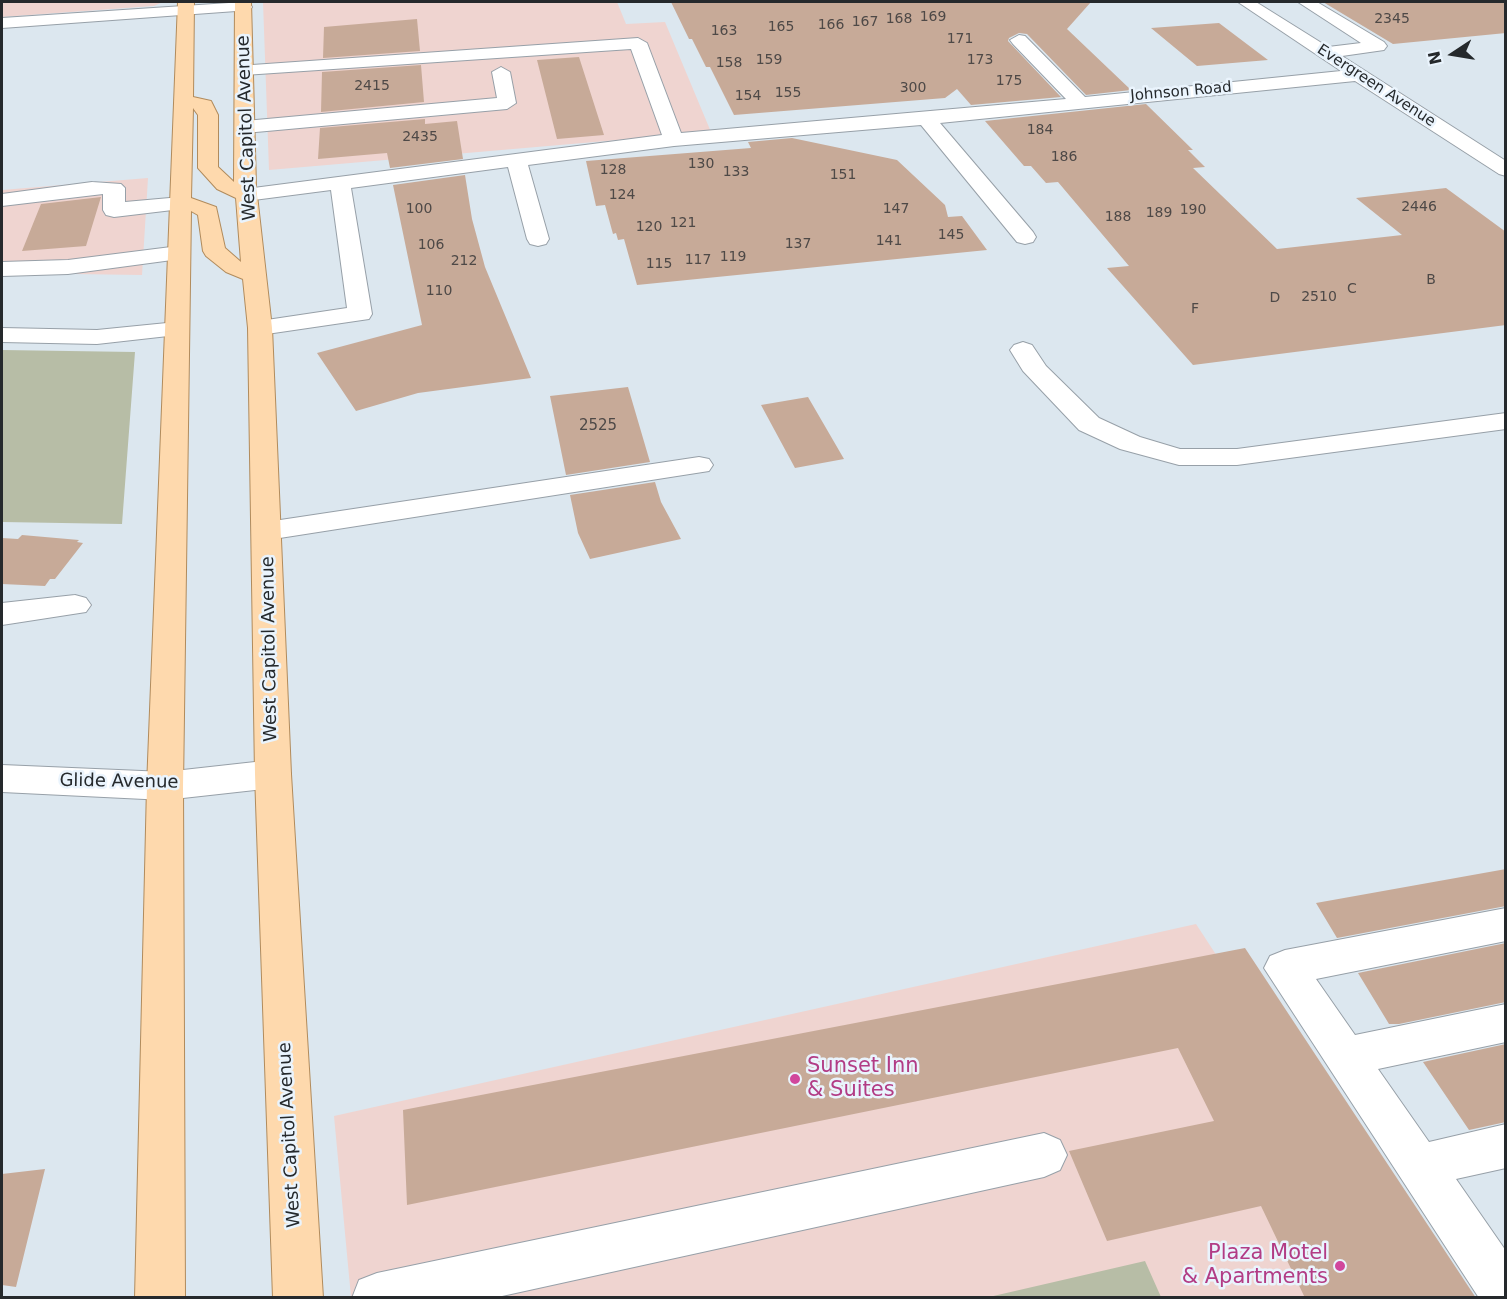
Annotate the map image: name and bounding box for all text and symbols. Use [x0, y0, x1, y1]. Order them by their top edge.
house number: 169 [920, 9, 946, 25]
house number: 168 [886, 11, 912, 27]
house number: 2345 [1374, 11, 1410, 27]
house number: 167 [852, 14, 878, 30]
house number: 166 [818, 17, 844, 33]
house number: 165 [768, 19, 794, 35]
house number: 163 [711, 23, 737, 39]
north arrow [1423, 24, 1483, 84]
house number: 171 [947, 31, 973, 47]
street label: West Capitol Avenue [233, 35, 261, 221]
street label: Evergreen Avenue [1314, 41, 1438, 131]
text: N [1424, 49, 1446, 66]
house number: 159 [756, 52, 782, 68]
house number: 173 [967, 52, 993, 68]
house number: 158 [716, 55, 742, 71]
house number: 175 [996, 73, 1022, 89]
house number: 2415 [354, 78, 390, 94]
street label: Johnson Road [1130, 79, 1232, 105]
house number: 300 [900, 80, 926, 96]
house number: 155 [775, 85, 801, 101]
house number: 154 [735, 88, 761, 104]
house number: 184 [1027, 122, 1053, 138]
house number: 2435 [402, 129, 438, 145]
house number: 186 [1051, 149, 1077, 165]
house number: 130 [688, 156, 714, 172]
house number: 128 [600, 162, 626, 178]
house number: 133 [723, 164, 749, 180]
house number: 151 [830, 167, 856, 183]
house number: 124 [609, 187, 635, 203]
house number: 2446 [1401, 199, 1437, 215]
house number: 100 [406, 201, 432, 217]
house number: 147 [883, 201, 909, 217]
house number: 190 [1180, 202, 1206, 218]
house number: 189 [1146, 205, 1172, 221]
house number: 188 [1105, 209, 1131, 225]
house number: 121 [670, 215, 696, 231]
house number: 120 [636, 219, 662, 235]
house number: 145 [938, 227, 964, 243]
house number: 141 [876, 233, 902, 249]
house number: 137 [785, 236, 811, 252]
house number: 106 [418, 237, 444, 253]
house number: 119 [720, 249, 746, 265]
house number: 117 [685, 252, 711, 268]
house number: 212 [451, 253, 477, 269]
house number: 115 [646, 256, 672, 272]
house number: B [1426, 272, 1436, 288]
house number: C [1347, 281, 1357, 297]
house number: 110 [426, 283, 452, 299]
house number: 2510 [1301, 289, 1337, 305]
house number: D [1270, 290, 1280, 306]
house number: F [1191, 301, 1199, 317]
house number: 2525 [579, 417, 617, 435]
street label: West Capitol Avenue [258, 556, 282, 742]
street label: Glide Avenue [59, 770, 179, 794]
street label: West Capitol Avenue [274, 1042, 306, 1228]
place label: Sunset Inn & Suites [807, 1054, 919, 1104]
marker: Sunset Inn & Suites [788, 1072, 802, 1086]
place label: Plaza Motel & Apartments [1182, 1241, 1328, 1291]
marker: Plaza Motel & Apartments [1333, 1259, 1347, 1273]

